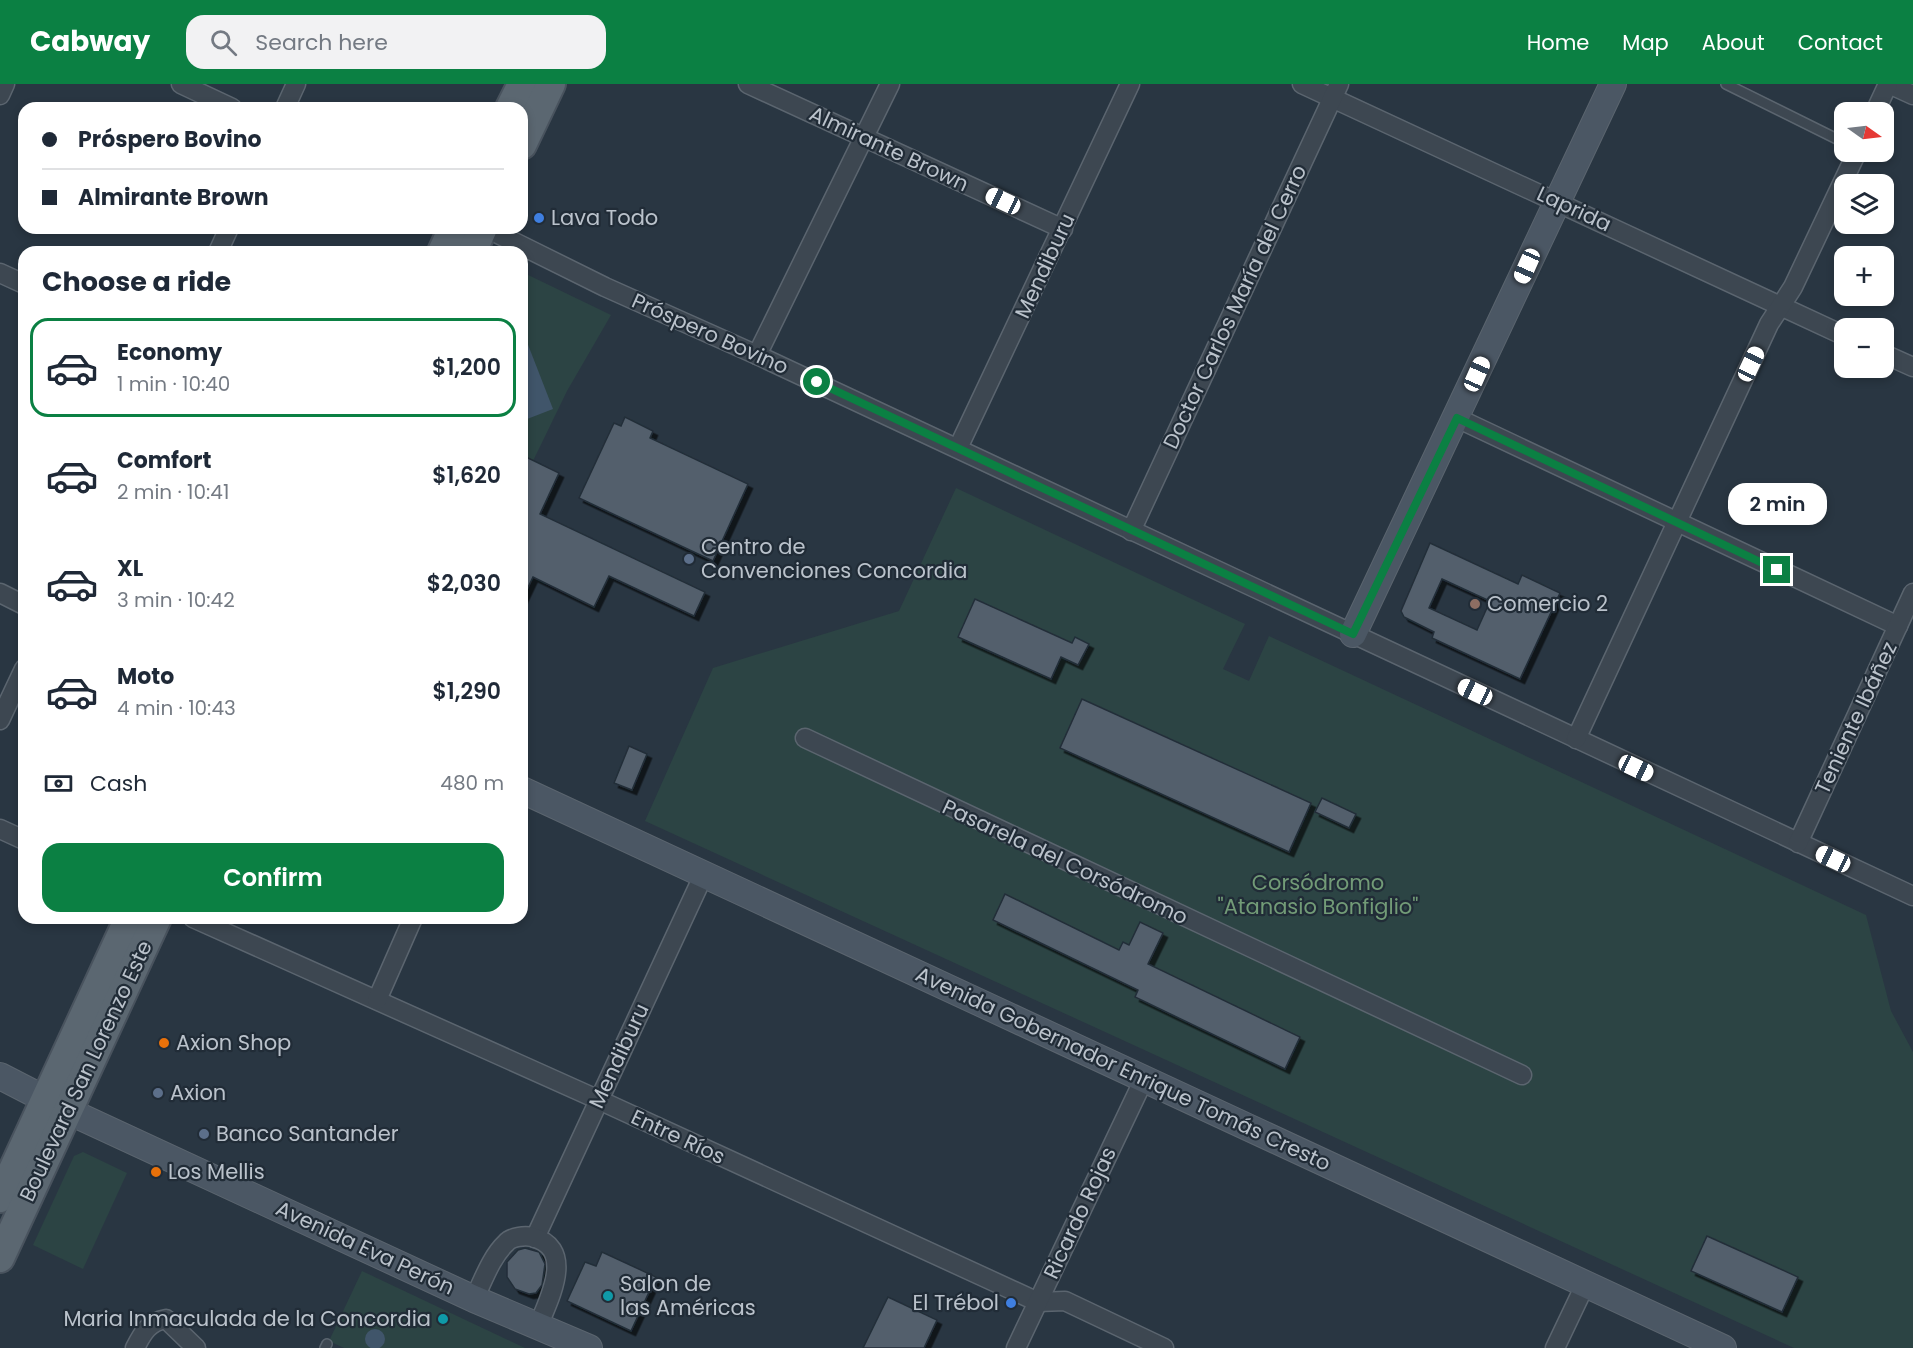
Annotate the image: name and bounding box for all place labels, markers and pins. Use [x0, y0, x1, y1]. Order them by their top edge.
place label: Lava Todo [551, 203, 658, 232]
marker: Lava Todo [532, 211, 546, 225]
place label: Centro de Convenciones Concordia [701, 532, 967, 585]
marker: Centro de Convenciones Concordia [682, 552, 696, 566]
place label: Comercio 2 [1487, 589, 1608, 618]
marker: Comercio 2 [1468, 597, 1482, 611]
place label: Axion Shop [176, 1028, 291, 1057]
marker: Axion Shop [157, 1036, 171, 1050]
place label: Axion [170, 1078, 226, 1107]
marker: Axion [151, 1086, 165, 1100]
place label: Banco Santander [216, 1119, 399, 1148]
marker: Banco Santander [197, 1127, 211, 1141]
place label: Los Mellis [168, 1157, 265, 1186]
marker: Los Mellis [149, 1165, 163, 1179]
place label: Salon de las Américas [620, 1269, 756, 1322]
place label: El Trébol [912, 1288, 999, 1317]
marker: Salon de las Américas [601, 1289, 615, 1303]
marker: El Trébol [1004, 1296, 1018, 1310]
place label: Maria Inmaculada de la Concordia [63, 1304, 431, 1333]
marker: Maria Inmaculada de la Concordia [436, 1312, 450, 1326]

